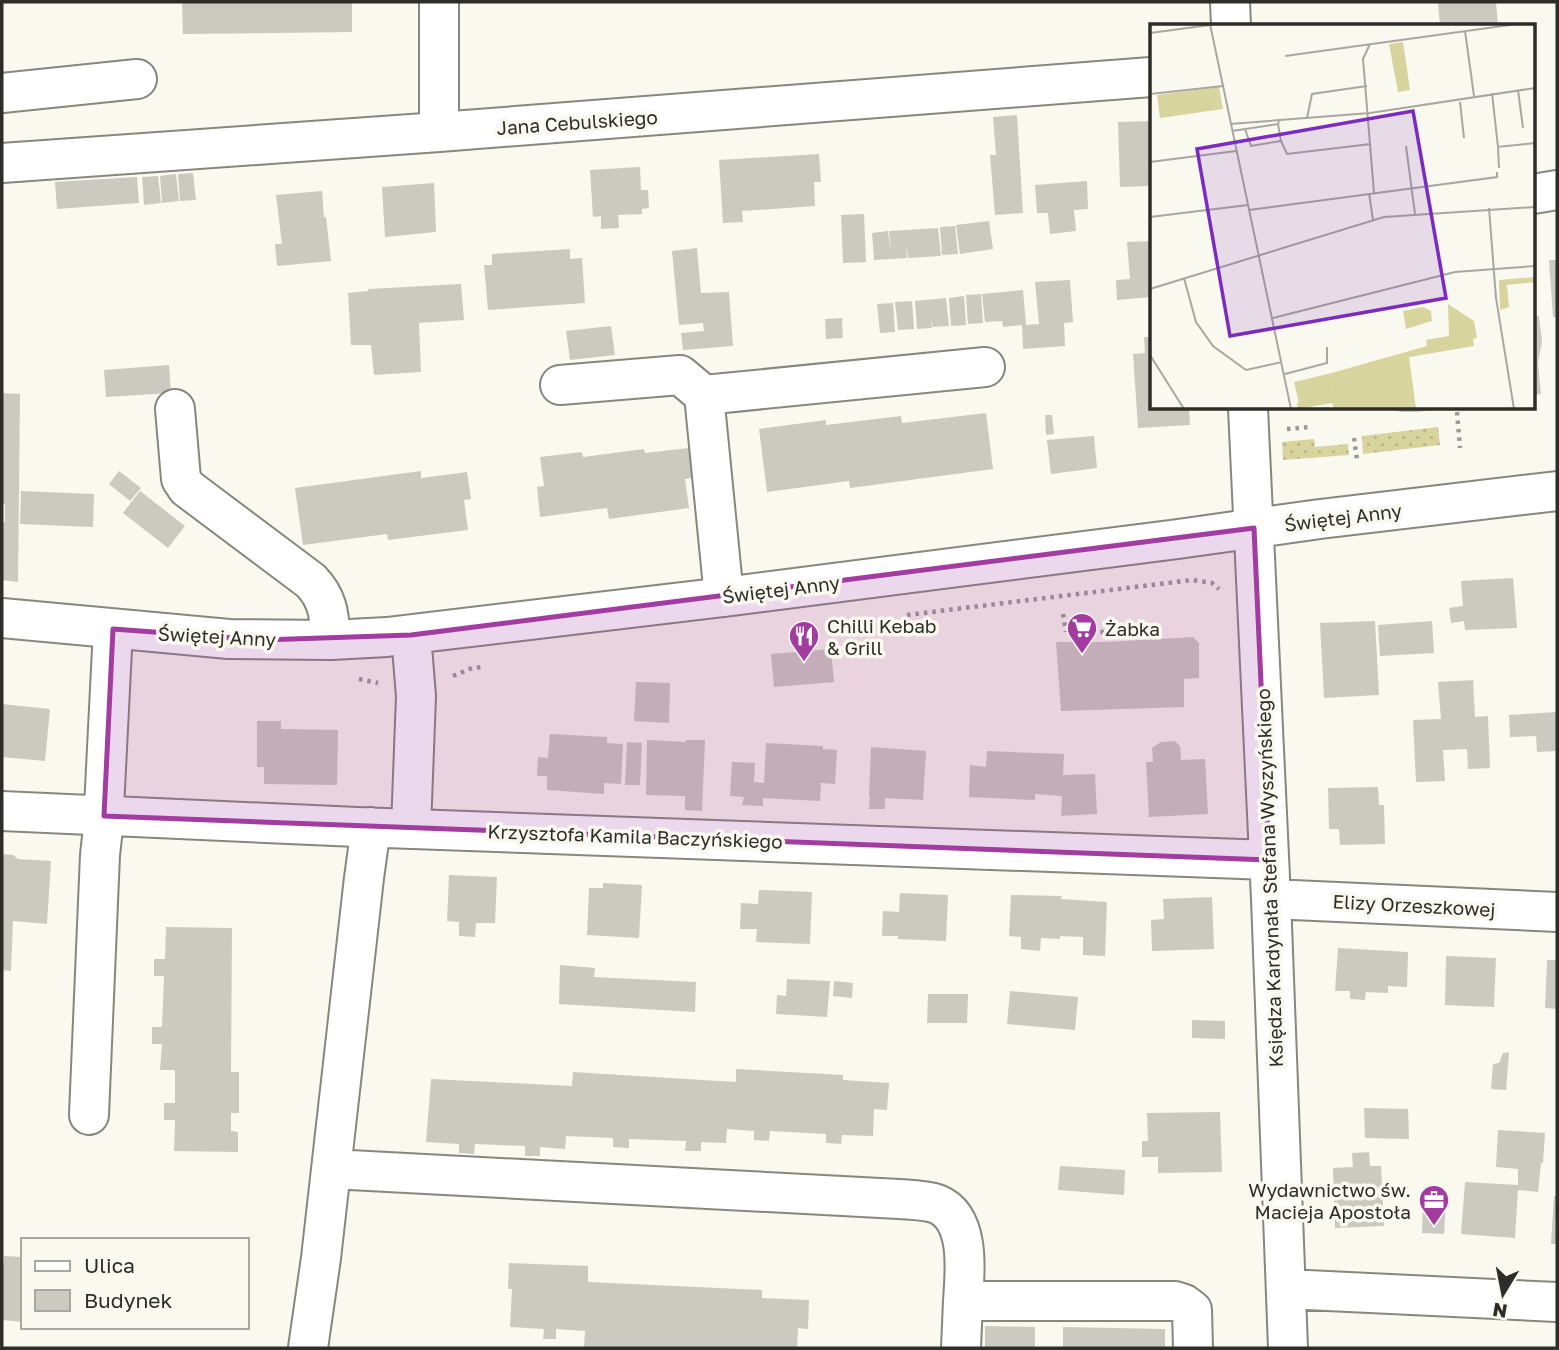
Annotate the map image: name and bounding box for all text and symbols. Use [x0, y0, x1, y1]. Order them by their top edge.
inset map [1150, 24, 1534, 410]
street label: Jana Cebulskiego [496, 105, 658, 139]
street label: Świętej Anny [1283, 498, 1403, 536]
street label: Świętej Anny [721, 570, 841, 608]
supermarket icon: Żabka [1065, 611, 1099, 655]
place label: Chilli Kebab & Grill [827, 614, 937, 659]
place label: Żabka [1105, 617, 1160, 640]
restaurant icon: Chilli Kebab & Grill [787, 619, 821, 663]
street label: Świętej Anny [157, 621, 277, 651]
street label: Księdza Kardynała Stefana Wyszyńskiego [1251, 688, 1287, 1068]
street label: Krzysztofa Kamila Baczyńskiego [487, 819, 783, 853]
street label: Elizy Orzeszkowej [1332, 889, 1496, 921]
place label: Wydawnictwo św. Macieja Apostoła [1248, 1178, 1411, 1223]
office icon: Wydawnictwo św. Macieja Apostoła [1417, 1183, 1451, 1227]
legend [21, 1238, 248, 1329]
text: Ulica [84, 1252, 135, 1278]
north arrow [1468, 1259, 1538, 1329]
text: Budynek [84, 1287, 173, 1313]
text: N [1491, 1299, 1509, 1324]

